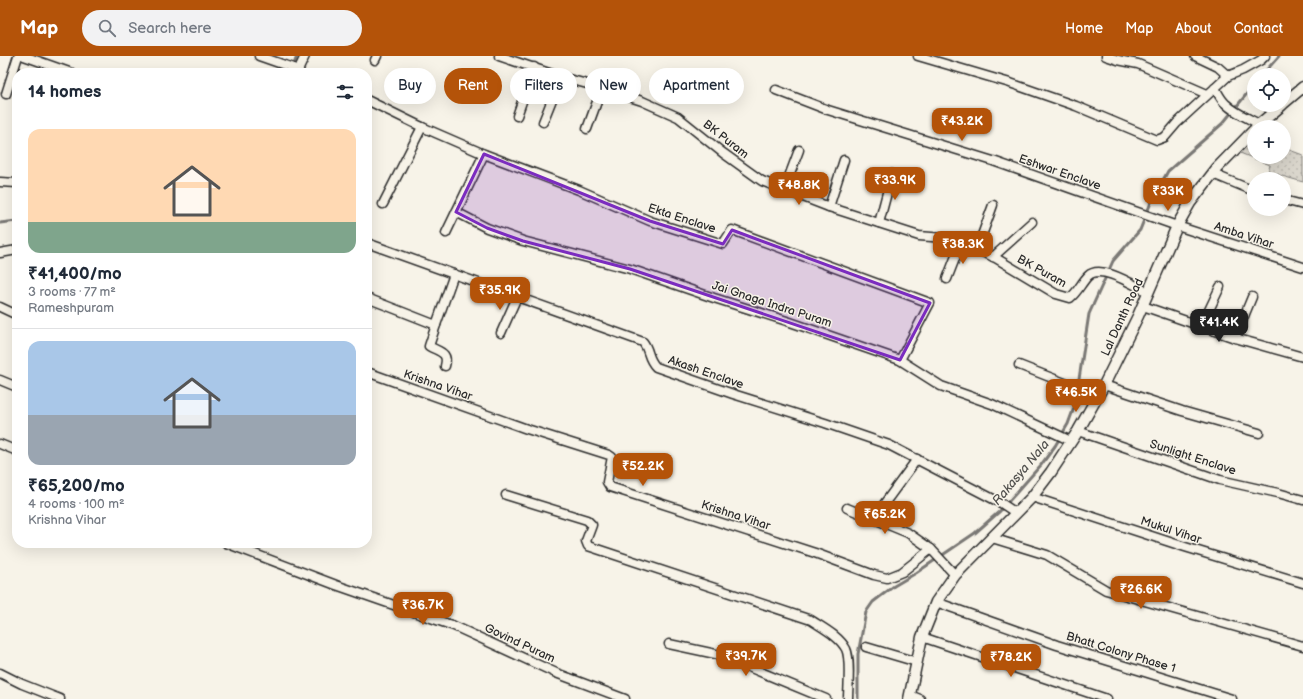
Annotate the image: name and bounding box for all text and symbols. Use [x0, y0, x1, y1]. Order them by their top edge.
search box [82, 10, 362, 46]
text: Map [20, 17, 58, 40]
icon: search [96, 17, 118, 39]
text: Search here [128, 19, 211, 38]
text: Home [1065, 20, 1103, 37]
text: Map [1125, 20, 1153, 37]
text: About [1175, 20, 1212, 37]
text: Contact [1234, 20, 1283, 37]
chip: Buy [384, 68, 436, 104]
chip: Rent [444, 68, 502, 104]
chip: Filters [510, 68, 577, 104]
chip: New [585, 68, 641, 104]
chip: Apartment [649, 68, 744, 104]
map controls [1247, 68, 1291, 216]
button: locate [1247, 68, 1291, 112]
icon: filters [334, 81, 356, 103]
text: 14 homes [28, 82, 101, 102]
pin: ₹43.2K [929, 108, 995, 142]
text: ₹43.2K [941, 113, 983, 129]
street label: BK Puram [700, 117, 752, 162]
button: + [1247, 120, 1291, 164]
street label: Eshwar Enclave [1017, 151, 1103, 194]
icon: home [156, 155, 228, 227]
pin: ₹33.9K [862, 167, 928, 201]
pin: ₹48.8K [766, 172, 832, 206]
text: ₹33.9K [874, 172, 916, 188]
button: − [1247, 172, 1291, 216]
text: ₹48.8K [778, 177, 820, 193]
pin: ₹33K [1144, 178, 1192, 212]
text: ₹33K [1152, 183, 1184, 199]
street label: Ekta Enclave [646, 200, 718, 237]
street label: Amba Vihar [1212, 219, 1276, 252]
pin: ₹38.3K [930, 231, 996, 265]
text: ₹38.3K [942, 236, 984, 252]
street label: BK Puram [1014, 252, 1069, 291]
text: ₹41,400/mo [28, 264, 122, 284]
street label: Lal Danth Road [1098, 276, 1147, 358]
pin: ₹35.9K [467, 277, 533, 311]
street label: Jai Gnaga Indra Puram [710, 278, 834, 331]
text: ₹35.9K [479, 282, 521, 298]
text: 3 rooms · 77 m² [28, 284, 116, 300]
text: Rameshpuram [28, 300, 114, 316]
pin: ₹41.4K [1186, 309, 1252, 343]
text: ₹41.4K [1199, 314, 1239, 330]
street label: Akash Enclave [666, 353, 746, 392]
icon: home [156, 367, 228, 439]
street label: Krishna Vihar [401, 367, 475, 404]
pin: ₹46.5K [1043, 379, 1109, 413]
text: ₹46.5K [1055, 384, 1097, 400]
street label: Sunlight Enclave [1148, 436, 1238, 478]
water label: Rakasya Nala [989, 437, 1053, 509]
pin: ₹52.2K [610, 453, 676, 487]
text: ₹52.2K [622, 458, 664, 474]
text: ₹65,200/mo [28, 476, 125, 496]
text: 4 rooms · 100 m² [28, 496, 125, 512]
street label: Krishna Vihar [699, 497, 773, 534]
pin: ₹65.2K [852, 501, 918, 535]
text: ₹65.2K [864, 506, 906, 522]
text: Krishna Vihar [28, 512, 106, 528]
street label: Mukul Vihar [1139, 514, 1204, 548]
pin: ₹26.6K [1108, 576, 1174, 610]
text: ₹26.6K [1120, 581, 1162, 597]
pin: ₹36.7K [390, 592, 456, 626]
text: ₹36.7K [402, 597, 444, 613]
street label: Govind Puram [482, 621, 558, 666]
street label: Bhatt Colony Phase 1 [1064, 629, 1177, 676]
pin: ₹39.7K [713, 643, 779, 677]
pin: ₹78.2K [978, 644, 1044, 678]
text: ₹39.7K [725, 648, 767, 664]
text: ₹78.2K [990, 649, 1032, 665]

